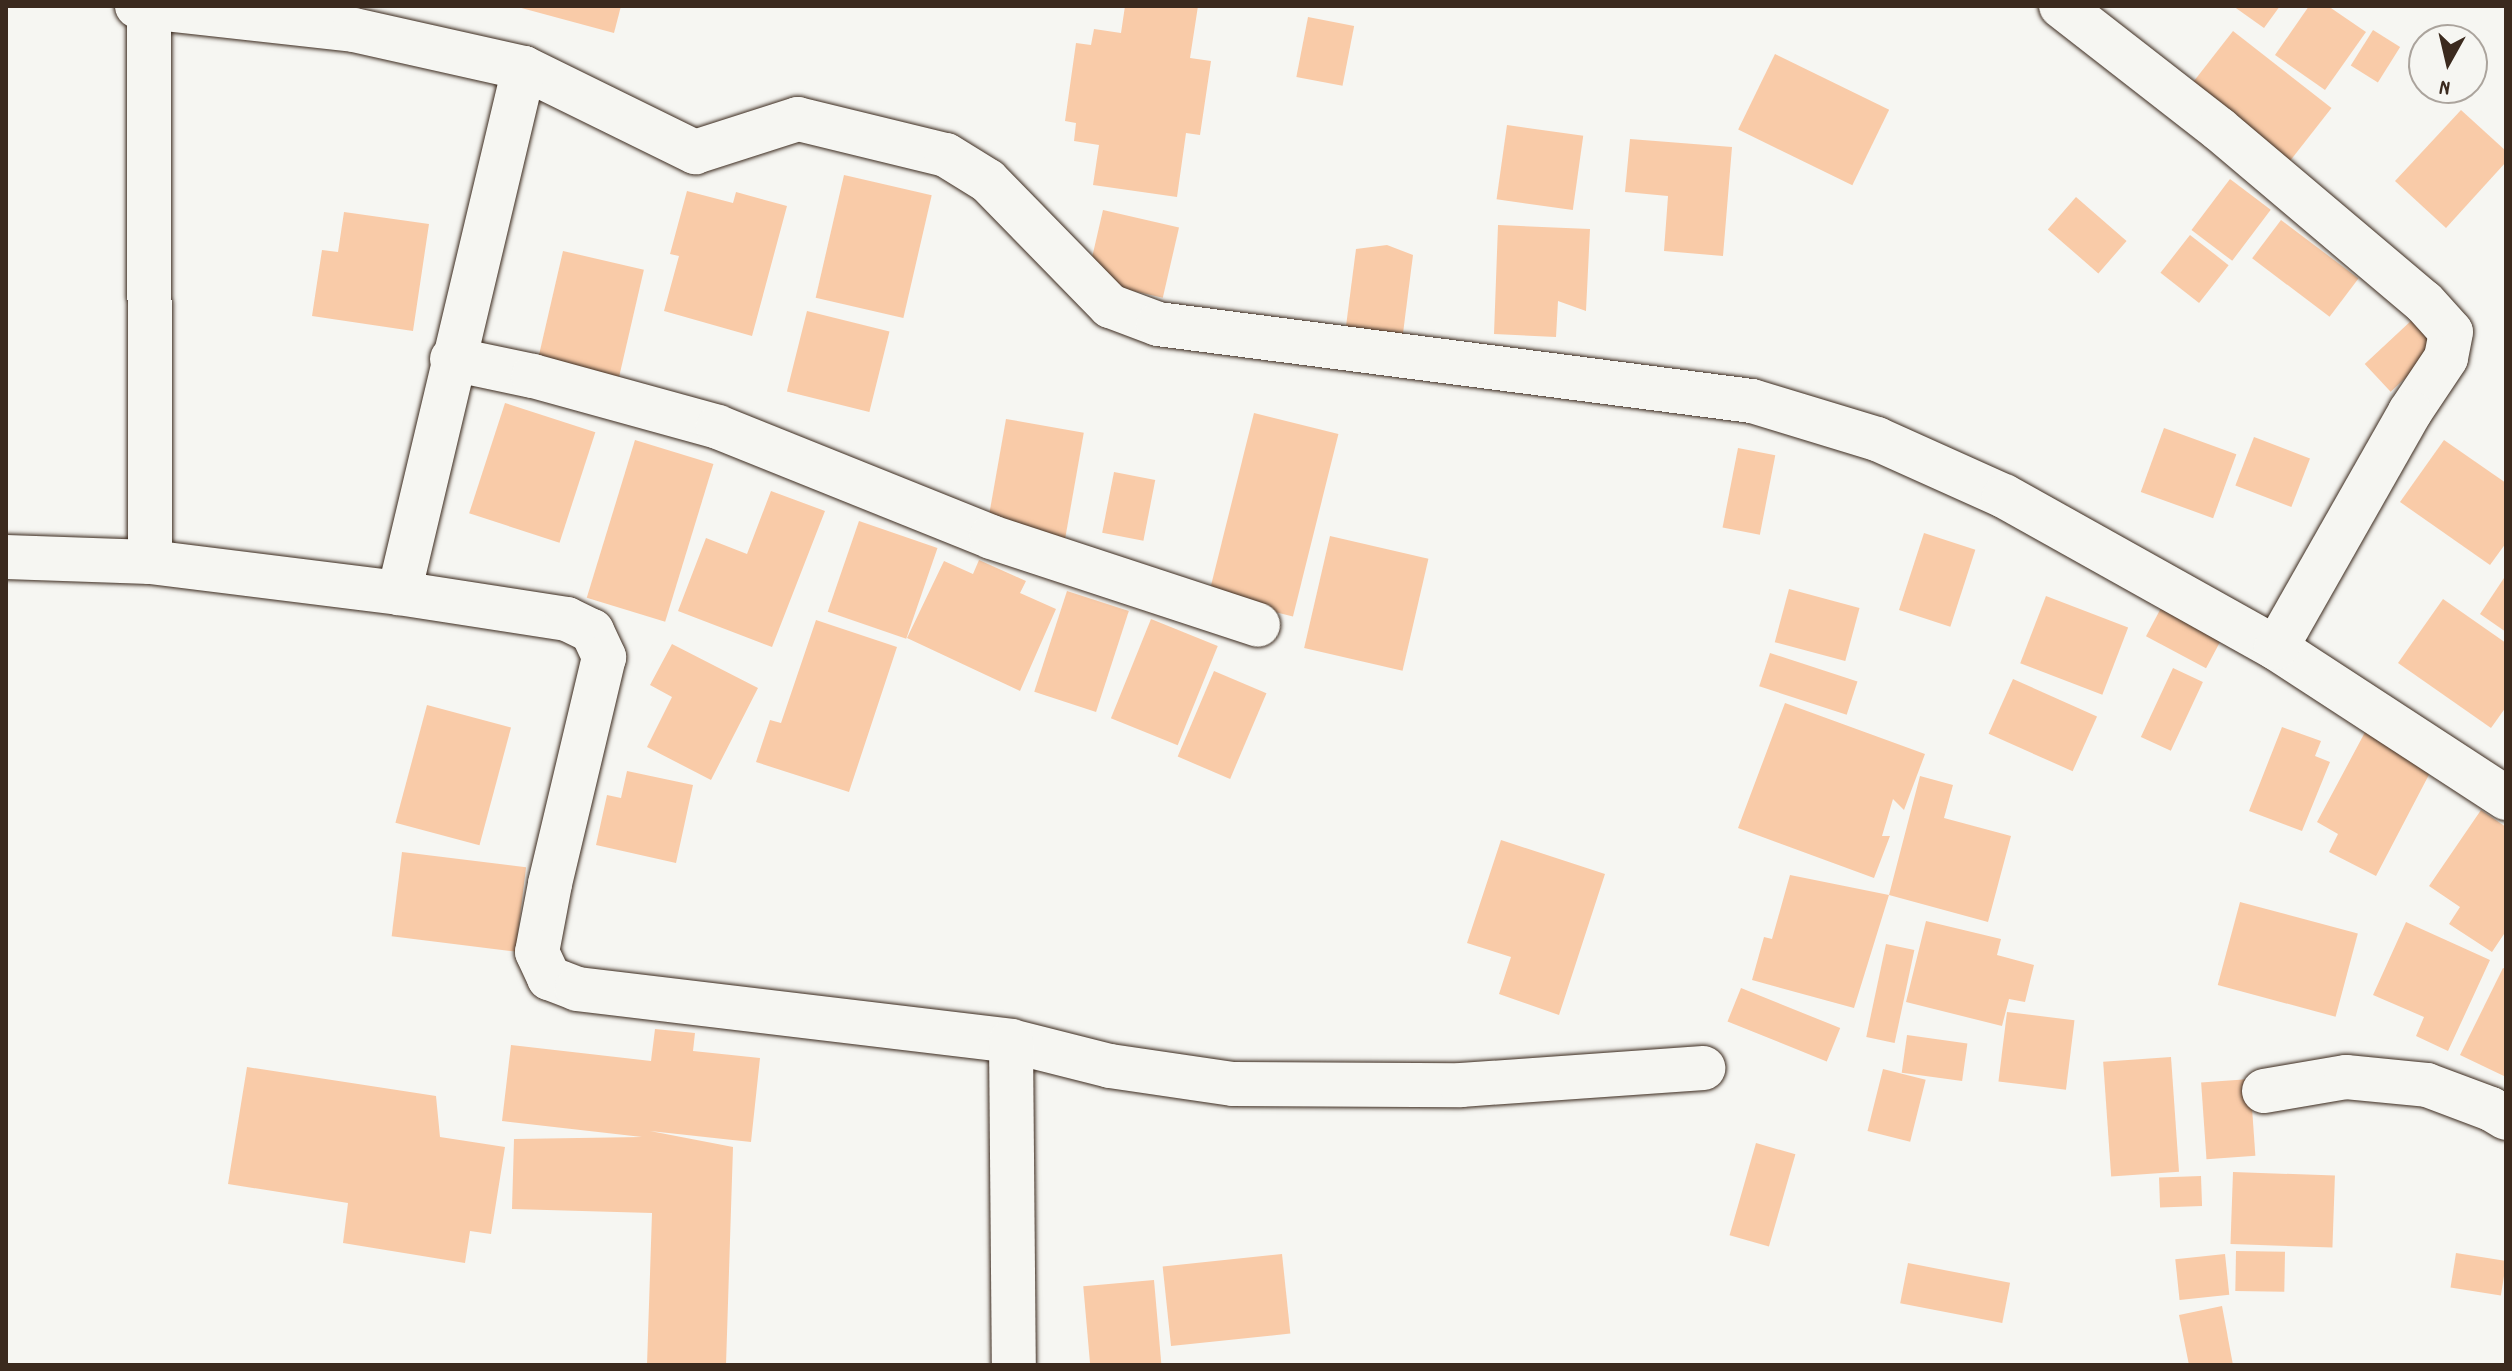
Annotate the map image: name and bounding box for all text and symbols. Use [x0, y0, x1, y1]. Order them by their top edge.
north arrow [2408, 24, 2488, 104]
text: N [2437, 70, 2452, 102]

